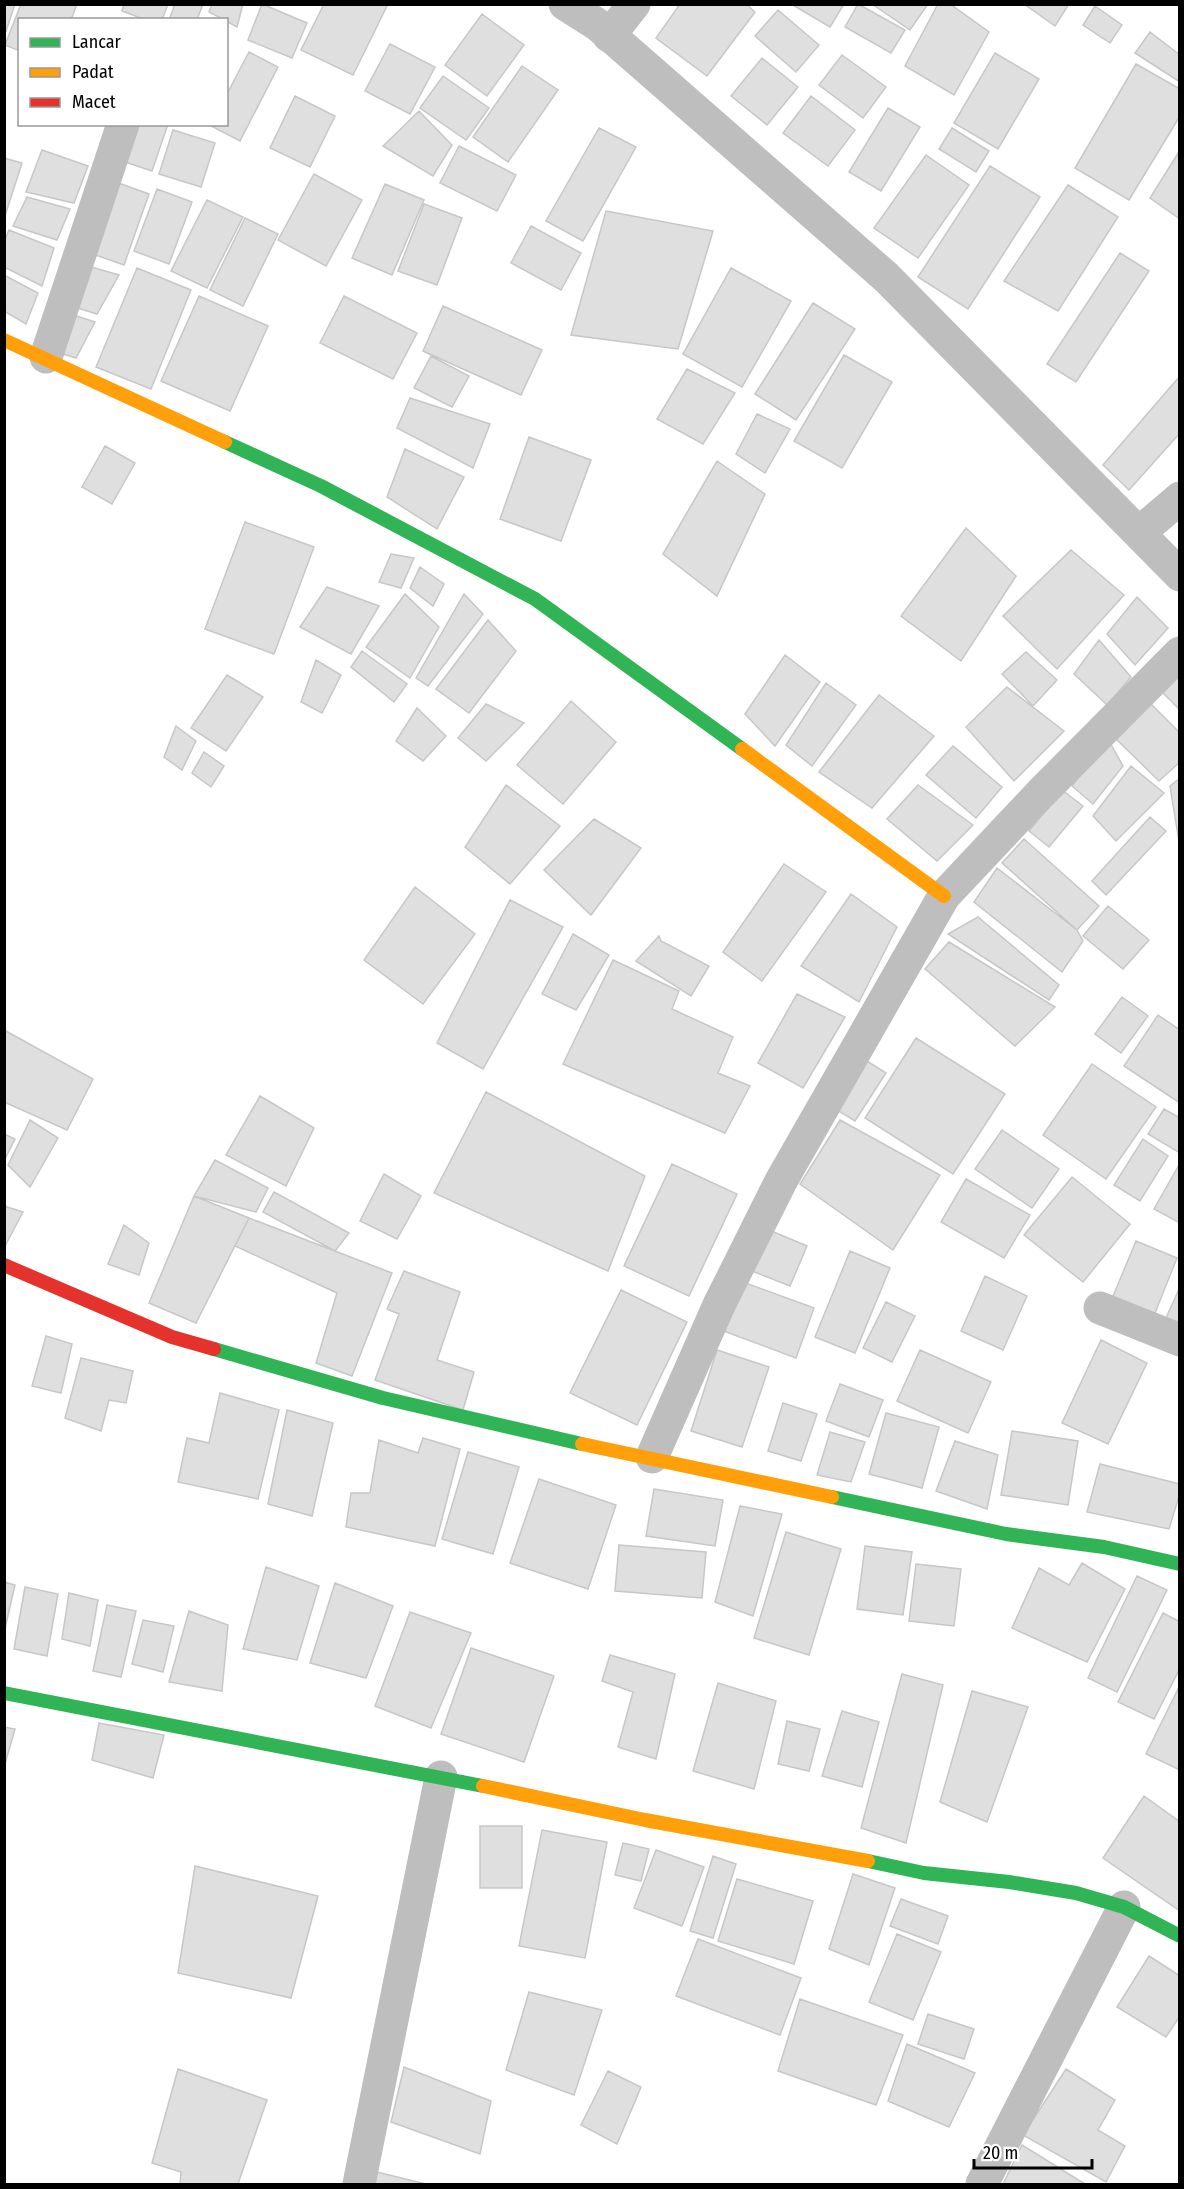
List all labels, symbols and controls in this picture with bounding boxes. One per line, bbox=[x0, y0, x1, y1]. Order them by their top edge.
legend bbox=[18, 18, 228, 126]
text: Lancar bbox=[72, 31, 121, 53]
text: Padat bbox=[72, 61, 114, 83]
text: Macet bbox=[72, 91, 116, 113]
scale bar bbox=[974, 2132, 1092, 2170]
text: 20 m bbox=[983, 2142, 1018, 2164]

